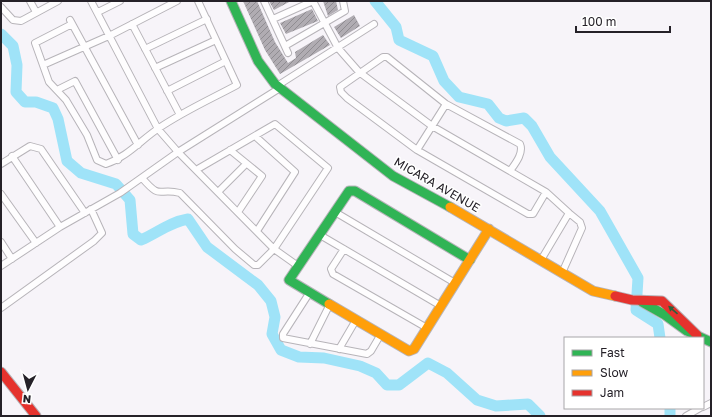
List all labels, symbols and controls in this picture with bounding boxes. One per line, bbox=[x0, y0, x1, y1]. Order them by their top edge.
scale bar bbox=[576, 8, 670, 34]
text: 100 m bbox=[582, 14, 616, 29]
street label: MICARA AVENUE bbox=[392, 154, 483, 215]
one-way arrow bbox=[668, 306, 678, 315]
legend bbox=[564, 337, 704, 409]
text: Fast bbox=[600, 345, 625, 360]
text: Slow bbox=[600, 365, 628, 380]
north arrow bbox=[8, 369, 48, 409]
text: Jam bbox=[600, 385, 624, 400]
text: N bbox=[22, 393, 32, 406]

